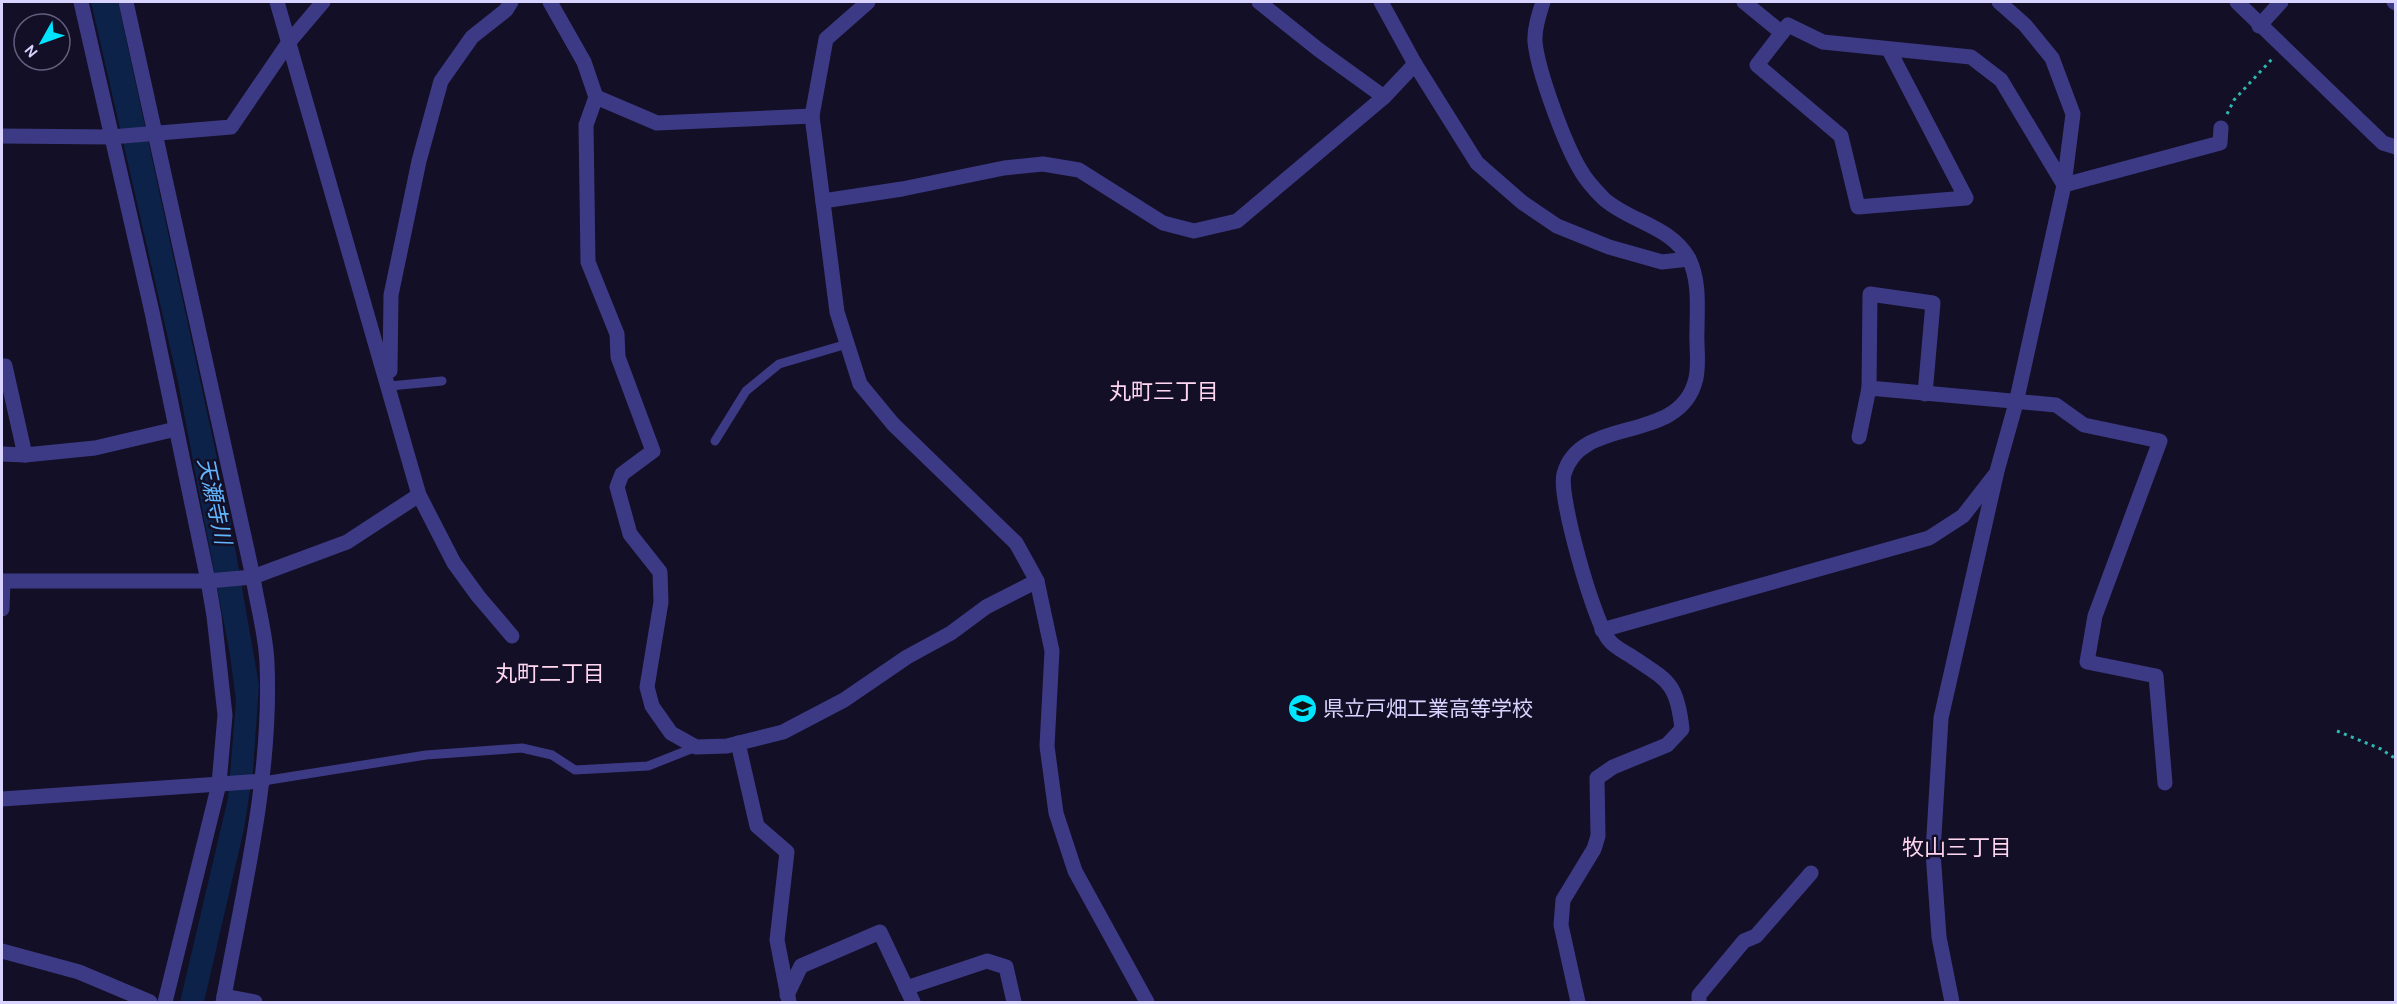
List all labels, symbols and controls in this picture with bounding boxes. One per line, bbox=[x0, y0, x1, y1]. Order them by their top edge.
north arrow bbox=[12, 12, 72, 72]
text: N bbox=[20, 41, 42, 62]
district label: 丸町三丁目 bbox=[1109, 379, 1219, 405]
water label: 天瀬寺川 bbox=[192, 455, 236, 549]
district label: 丸町二丁目 bbox=[495, 661, 605, 687]
school or university icon: 県立戸畑工業高等学校 bbox=[1286, 693, 1318, 725]
place label: 県立戸畑工業高等学校 bbox=[1323, 697, 1533, 721]
district label: 牧山三丁目 bbox=[1902, 835, 2012, 861]

